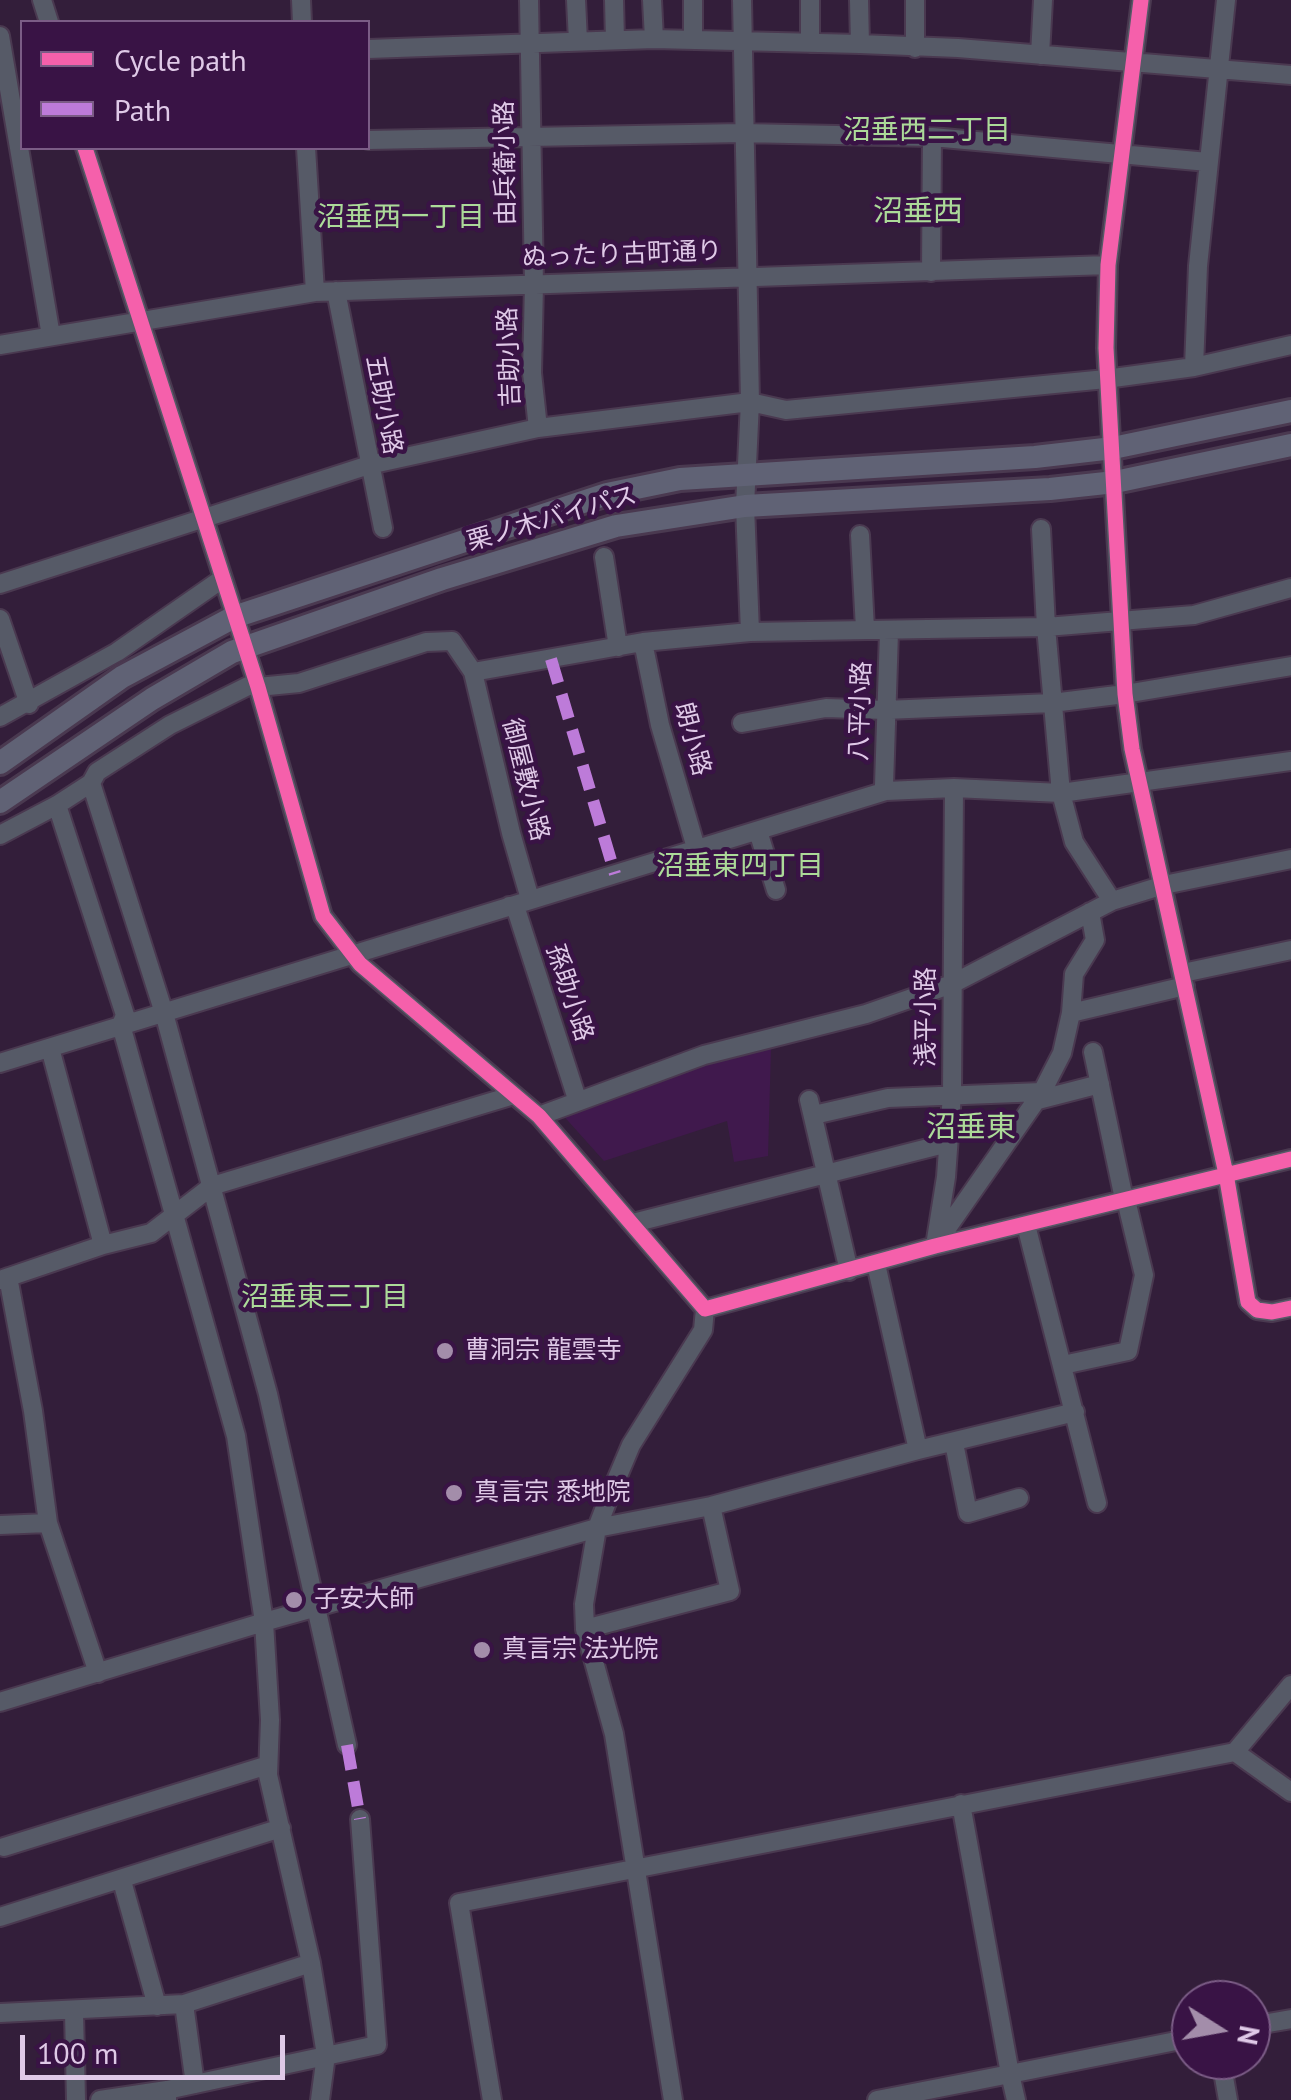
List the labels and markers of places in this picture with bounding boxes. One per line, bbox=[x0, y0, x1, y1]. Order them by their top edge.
place label: 曹洞宗 龍雲寺 bbox=[465, 1336, 622, 1366]
marker: 曹洞宗 龍雲寺 bbox=[434, 1340, 456, 1362]
place label: 真言宗 悉地院 bbox=[474, 1478, 631, 1508]
marker: 真言宗 悉地院 bbox=[443, 1482, 465, 1504]
place label: 子安大師 bbox=[314, 1585, 414, 1615]
marker: 子安大師 bbox=[283, 1589, 305, 1611]
place label: 真言宗 法光院 bbox=[502, 1635, 659, 1665]
marker: 真言宗 法光院 bbox=[471, 1639, 493, 1661]

